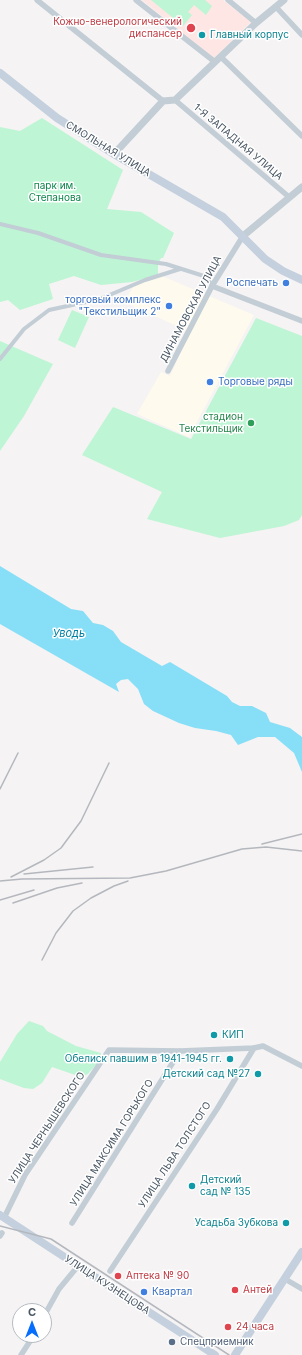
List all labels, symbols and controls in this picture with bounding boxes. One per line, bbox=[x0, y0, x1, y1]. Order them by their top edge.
place label: Кожно-венерологический диспансер bbox=[53, 16, 182, 40]
marker: Кожно-венерологический диспансер bbox=[185, 22, 197, 34]
place label: Главный корпус bbox=[210, 29, 289, 41]
marker: Главный корпус bbox=[197, 30, 207, 40]
street label: 1-Я ЗАПАДНАЯ УЛИЦА bbox=[191, 101, 285, 183]
street label: СМОЛЬНАЯ УЛИЦА bbox=[63, 119, 153, 179]
park label: парк им. Степанова bbox=[29, 180, 81, 204]
street label: ДИНАМОВСКАЯ УЛИЦА bbox=[158, 254, 224, 364]
place label: Роспечать bbox=[226, 277, 278, 289]
marker: Роспечать bbox=[281, 278, 291, 288]
place label: торговый комплекс "Текстильщик 2" bbox=[65, 294, 161, 318]
marker: торговый комплекс "Текстильщик 2" bbox=[164, 301, 174, 311]
place label: Торговые ряды bbox=[218, 376, 293, 388]
marker: Торговые ряды bbox=[205, 377, 215, 387]
place label: стадион Текстильщик bbox=[179, 411, 243, 434]
marker: стадион Текстильщик bbox=[246, 418, 256, 428]
water label: Уводь bbox=[53, 627, 85, 641]
place label: КИП bbox=[222, 1029, 244, 1041]
marker: КИП bbox=[209, 1030, 219, 1040]
place label: Обелиск павшим в 1941-1945 гг. bbox=[65, 1053, 222, 1065]
marker: Обелиск павшим в 1941-1945 гг. bbox=[225, 1054, 235, 1064]
place label: Детский сад №27 bbox=[163, 1068, 250, 1080]
marker: Детский сад №27 bbox=[253, 1069, 263, 1079]
street label: УЛИЦА ЧЕРНЫШЕВСКОГО bbox=[6, 1070, 88, 1186]
street label: УЛИЦА МАКСИМА ГОРЬКОГО bbox=[68, 1077, 156, 1209]
street label: УЛИЦА ЛЬВА ТОЛСТОГО bbox=[136, 1100, 214, 1210]
place label: Детский сад № 135 bbox=[200, 1174, 251, 1198]
marker: Детский сад № 135 bbox=[187, 1181, 197, 1191]
place label: Усадьба Зубкова bbox=[195, 1217, 278, 1229]
marker: Усадьба Зубкова bbox=[281, 1218, 291, 1228]
street label: УЛИЦА КУЗНЕЦОВА bbox=[62, 1253, 152, 1317]
place label: Аптека № 90 bbox=[126, 1270, 189, 1282]
marker: Аптека № 90 bbox=[113, 1271, 123, 1281]
place label: Антей bbox=[243, 1284, 272, 1296]
marker: Антей bbox=[230, 1285, 240, 1295]
place label: Квартал bbox=[152, 1286, 192, 1298]
marker: Квартал bbox=[139, 1287, 149, 1297]
north arrow bbox=[12, 1303, 52, 1343]
text: С bbox=[28, 1305, 36, 1319]
place label: 24 часа bbox=[236, 1321, 274, 1333]
marker: 24 часа bbox=[223, 1322, 233, 1332]
place label: Спецприемник bbox=[180, 1336, 254, 1348]
marker: Спецприемник bbox=[167, 1337, 177, 1347]

